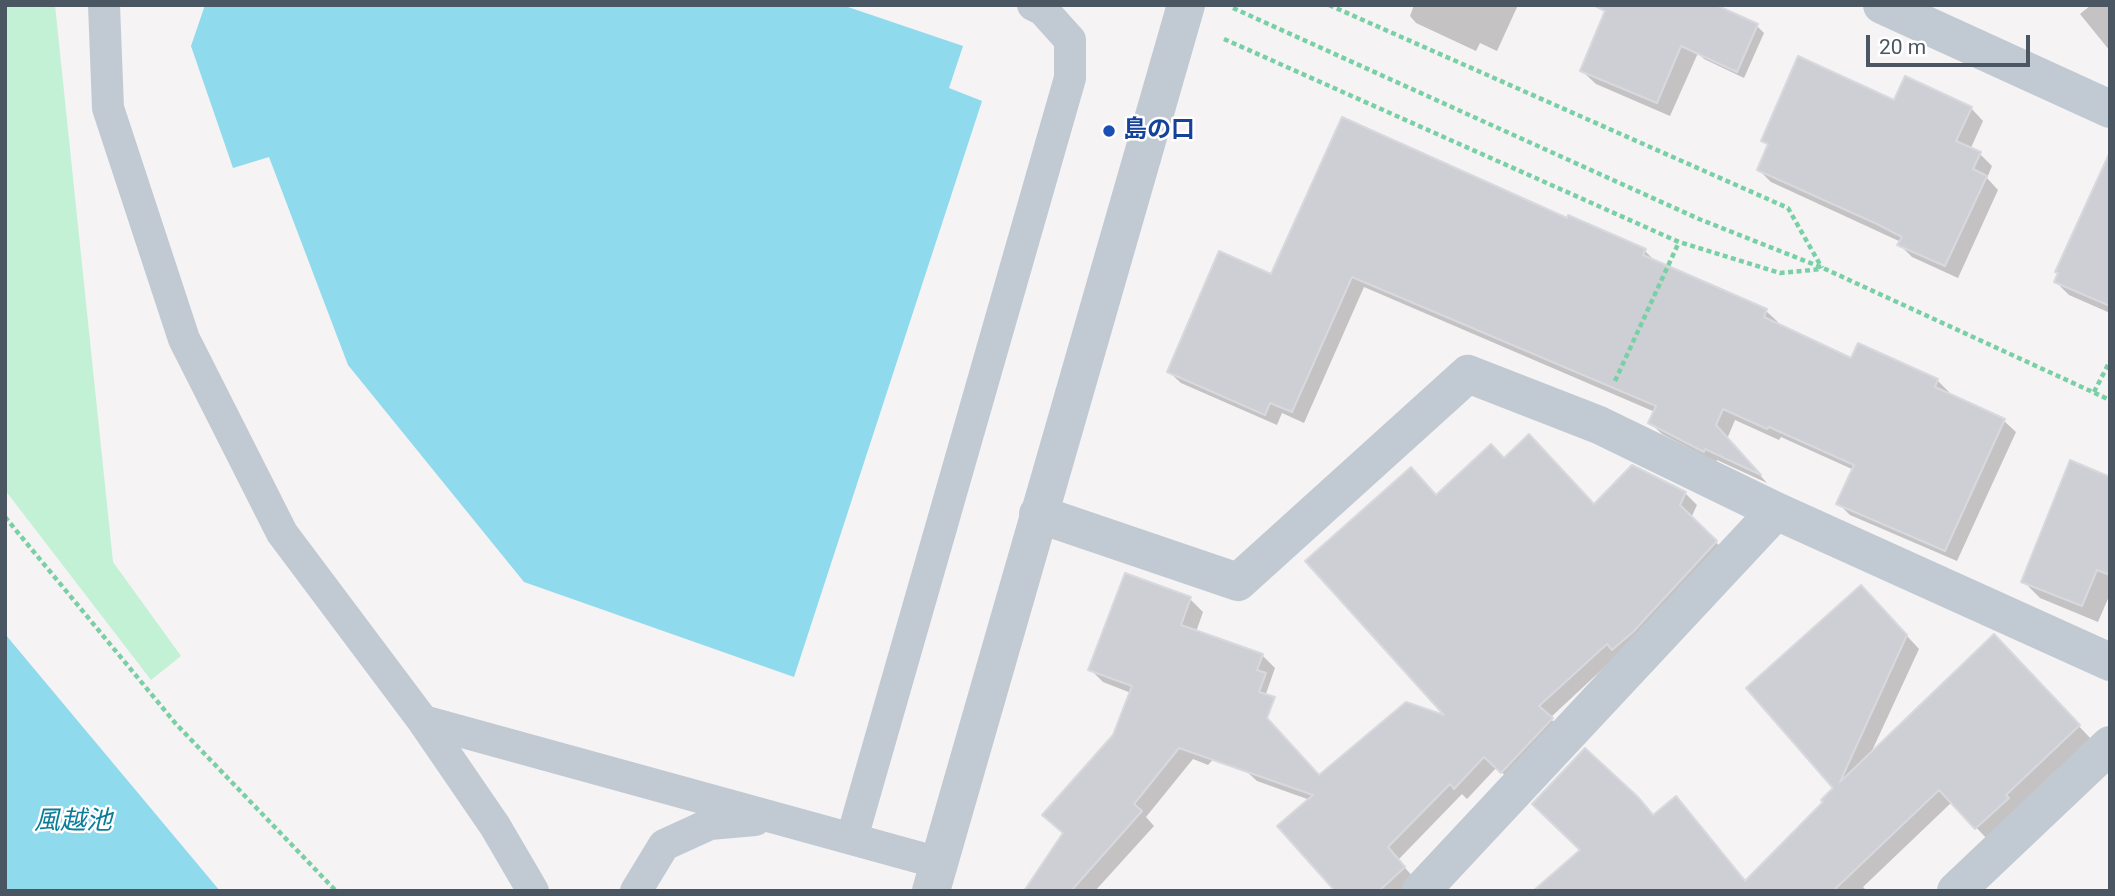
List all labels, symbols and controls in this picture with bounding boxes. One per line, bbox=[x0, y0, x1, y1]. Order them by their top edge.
scale bar bbox=[1870, 21, 2035, 65]
text: 20 m bbox=[1879, 35, 1926, 59]
place label: 島の口 bbox=[1123, 117, 1195, 145]
marker: 島の口 bbox=[1101, 123, 1117, 139]
water label: 風越池 bbox=[34, 806, 112, 838]

